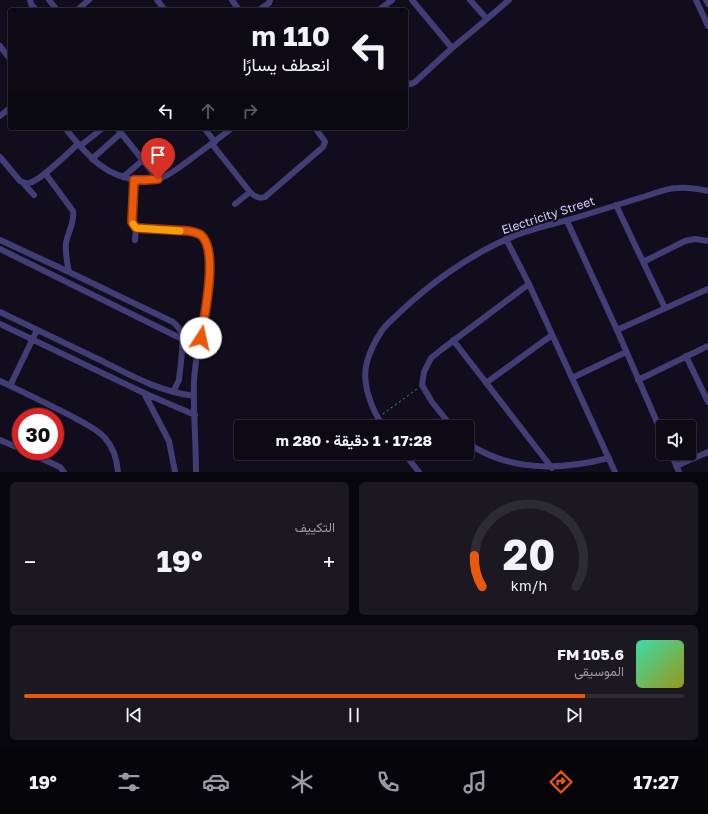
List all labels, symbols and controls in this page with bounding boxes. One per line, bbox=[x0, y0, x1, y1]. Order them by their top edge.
text: 110 m bbox=[251, 19, 330, 52]
icon: left bbox=[344, 24, 396, 76]
text: انعطف يسارًا bbox=[242, 53, 330, 75]
icon: left bbox=[155, 100, 177, 122]
icon: ahead bbox=[197, 100, 219, 122]
icon: right bbox=[239, 100, 261, 122]
pin bbox=[141, 138, 175, 179]
icon: arrive bbox=[147, 144, 169, 166]
street label: Electricity Street bbox=[499, 193, 597, 237]
position arrow bbox=[180, 317, 222, 359]
speed limit sign: 30 bbox=[12, 408, 64, 460]
map controls bbox=[656, 420, 696, 460]
button: sound bbox=[656, 420, 696, 460]
text: 17:28 · 1 دقيقة · 280 m bbox=[276, 431, 432, 449]
text: التكييف bbox=[295, 519, 335, 535]
text: 20 bbox=[502, 528, 555, 578]
text: 19° bbox=[156, 543, 203, 579]
text: − bbox=[24, 548, 36, 575]
text: + bbox=[323, 548, 335, 575]
text: km/h bbox=[510, 576, 547, 593]
text: 105.6 FM bbox=[557, 645, 624, 663]
text: الموسيقى bbox=[574, 663, 624, 679]
icon: previous bbox=[123, 704, 145, 726]
icon: pause bbox=[343, 704, 365, 726]
icon: next bbox=[563, 704, 585, 726]
icon: filters bbox=[115, 768, 143, 796]
icon: car bbox=[202, 768, 230, 796]
icon: climate bbox=[288, 768, 316, 796]
icon: phone bbox=[374, 768, 402, 796]
icon: music bbox=[461, 768, 489, 796]
icon: directions bbox=[547, 768, 575, 796]
text: 19° bbox=[29, 771, 57, 793]
text: 17:27 bbox=[633, 771, 679, 793]

